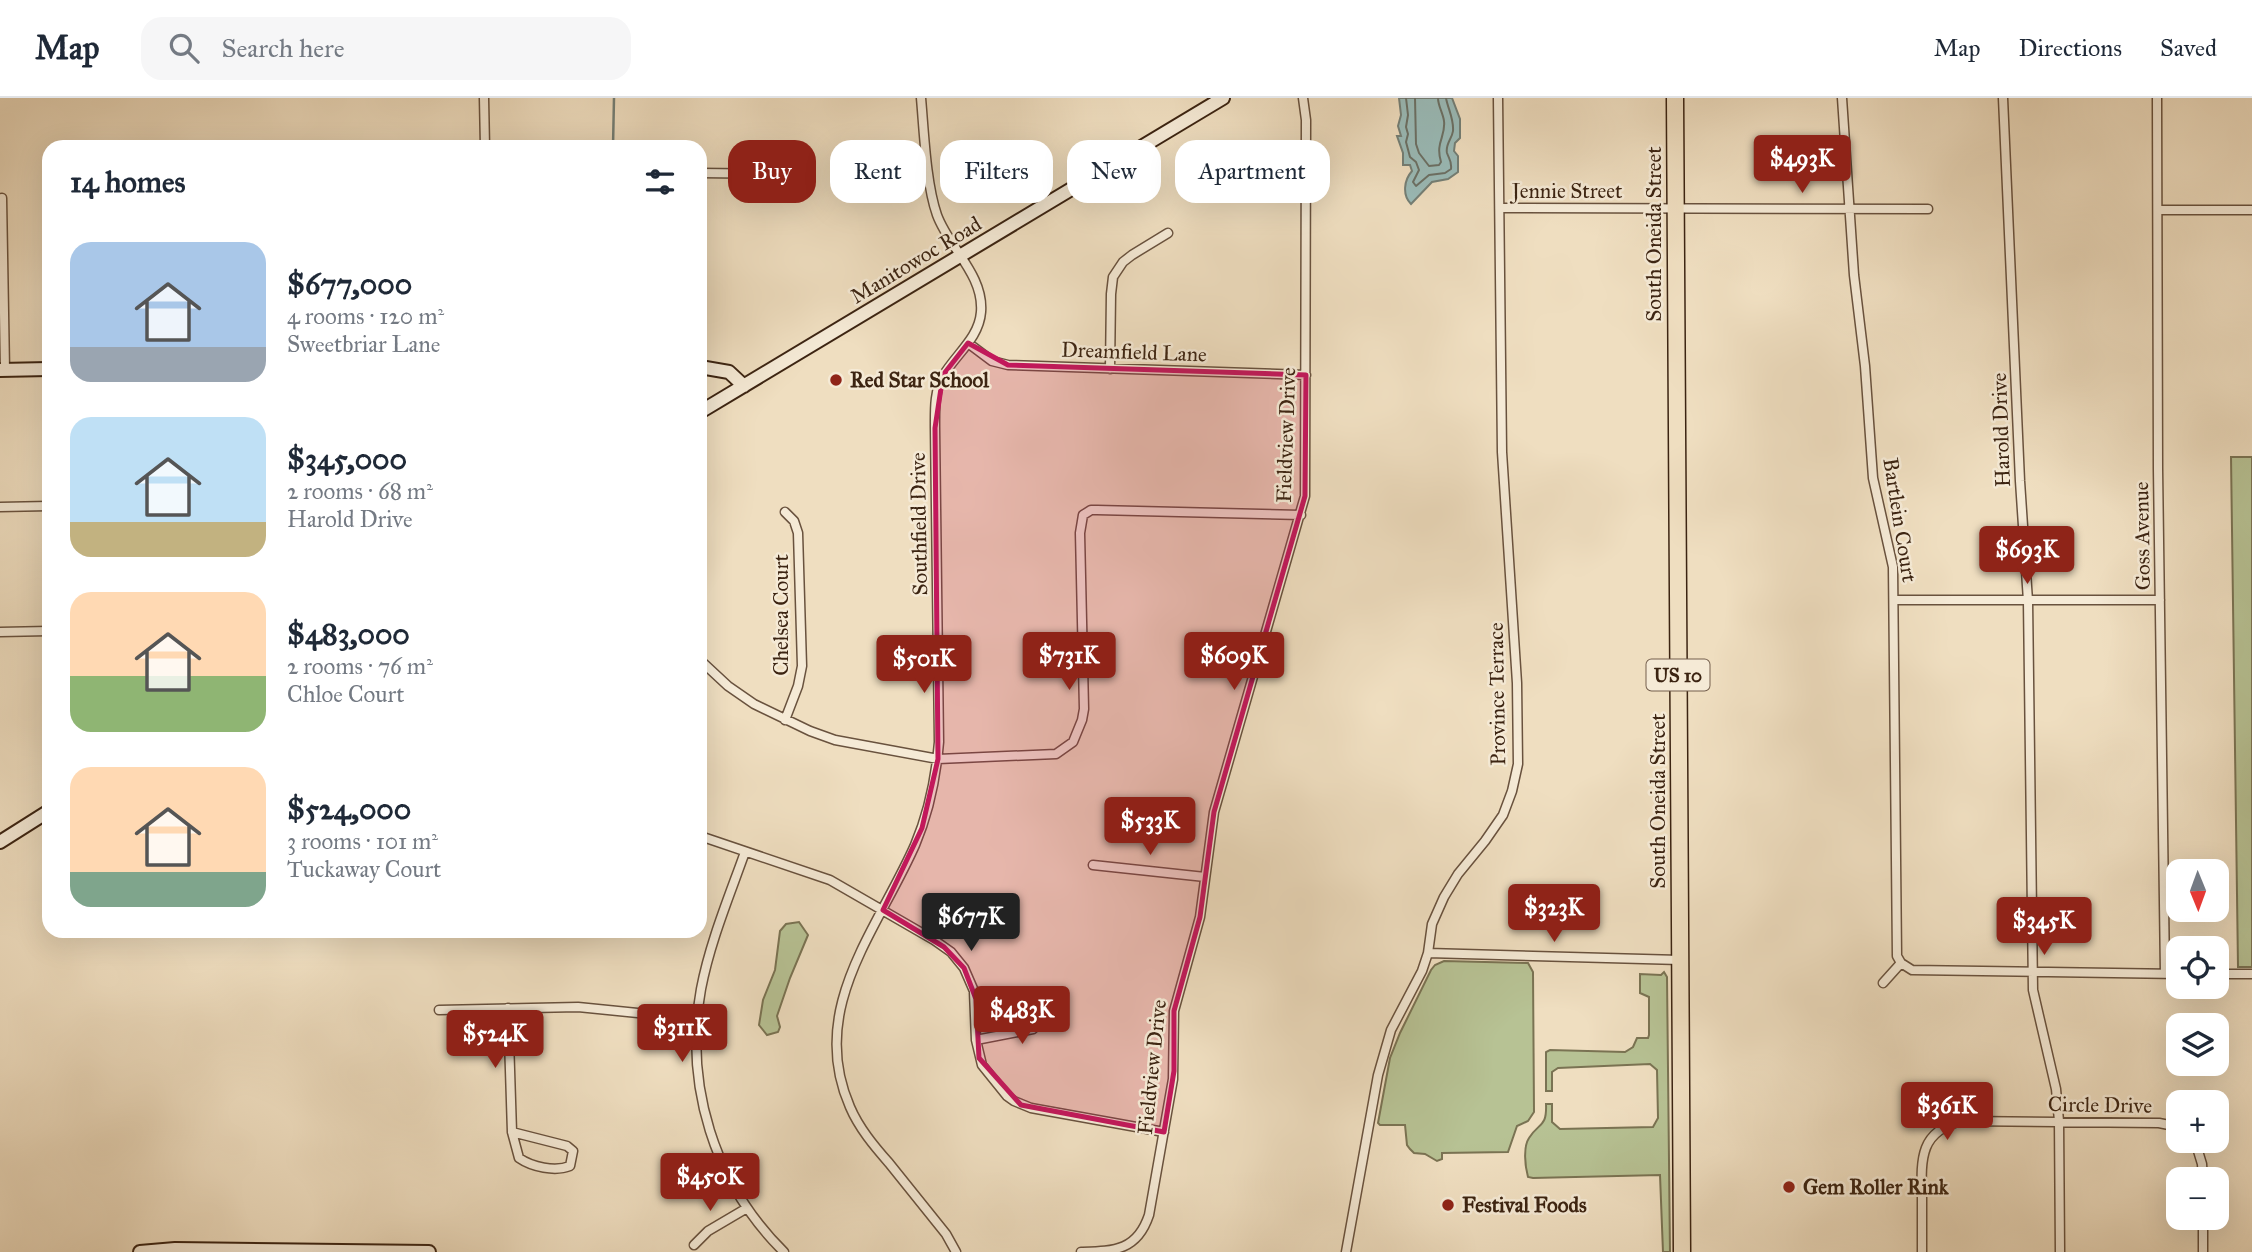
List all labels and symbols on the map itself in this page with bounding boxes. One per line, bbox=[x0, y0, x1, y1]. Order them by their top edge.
pin: $493K bbox=[1753, 136, 1851, 195]
street label: South Oneida Street bbox=[1641, 146, 1667, 322]
street label: Jennie Street bbox=[1510, 178, 1623, 204]
street label: Manitowoc Road bbox=[846, 210, 987, 309]
street label: Dreamfield Lane bbox=[1061, 336, 1207, 368]
place label: Red Star School bbox=[850, 367, 990, 393]
street label: Fieldview Drive bbox=[1271, 367, 1301, 503]
marker: Red Star School bbox=[828, 372, 844, 388]
street label: Harold Drive bbox=[1986, 372, 2016, 488]
street label: Southfield Drive bbox=[905, 452, 933, 596]
street label: Bartlein Court bbox=[1877, 456, 1923, 585]
street label: Goss Avenue bbox=[2128, 481, 2156, 591]
pin: $693K bbox=[1978, 526, 2076, 586]
street label: Chelsea Court bbox=[768, 554, 794, 676]
street label: Province Terrace bbox=[1483, 622, 1511, 766]
pin: $731K bbox=[1020, 632, 1118, 692]
pin: $609K bbox=[1185, 632, 1283, 692]
pin: $501K bbox=[875, 636, 973, 695]
road number: US 10 bbox=[1646, 660, 1710, 690]
street label: South Oneida Street bbox=[1645, 713, 1671, 889]
pin: $533K bbox=[1101, 798, 1199, 857]
north arrow bbox=[2166, 859, 2230, 922]
pin: $323K bbox=[1505, 884, 1603, 944]
pin: $677K bbox=[922, 894, 1020, 953]
pin: $345K bbox=[1995, 898, 2093, 957]
pin: $483K bbox=[973, 986, 1071, 1046]
street label: Fieldview Drive bbox=[1132, 998, 1172, 1136]
pin: $311K bbox=[633, 1004, 731, 1064]
pin: $524K bbox=[446, 1010, 544, 1070]
pin: $361K bbox=[1898, 1082, 1996, 1142]
street label: Circle Drive bbox=[2048, 1091, 2153, 1119]
pin: $450K bbox=[661, 1154, 759, 1213]
place label: Gem Roller Rink bbox=[1803, 1174, 1950, 1200]
marker: Gem Roller Rink bbox=[1781, 1179, 1797, 1195]
place label: Festival Foods bbox=[1462, 1192, 1587, 1218]
marker: Festival Foods bbox=[1440, 1197, 1456, 1213]

